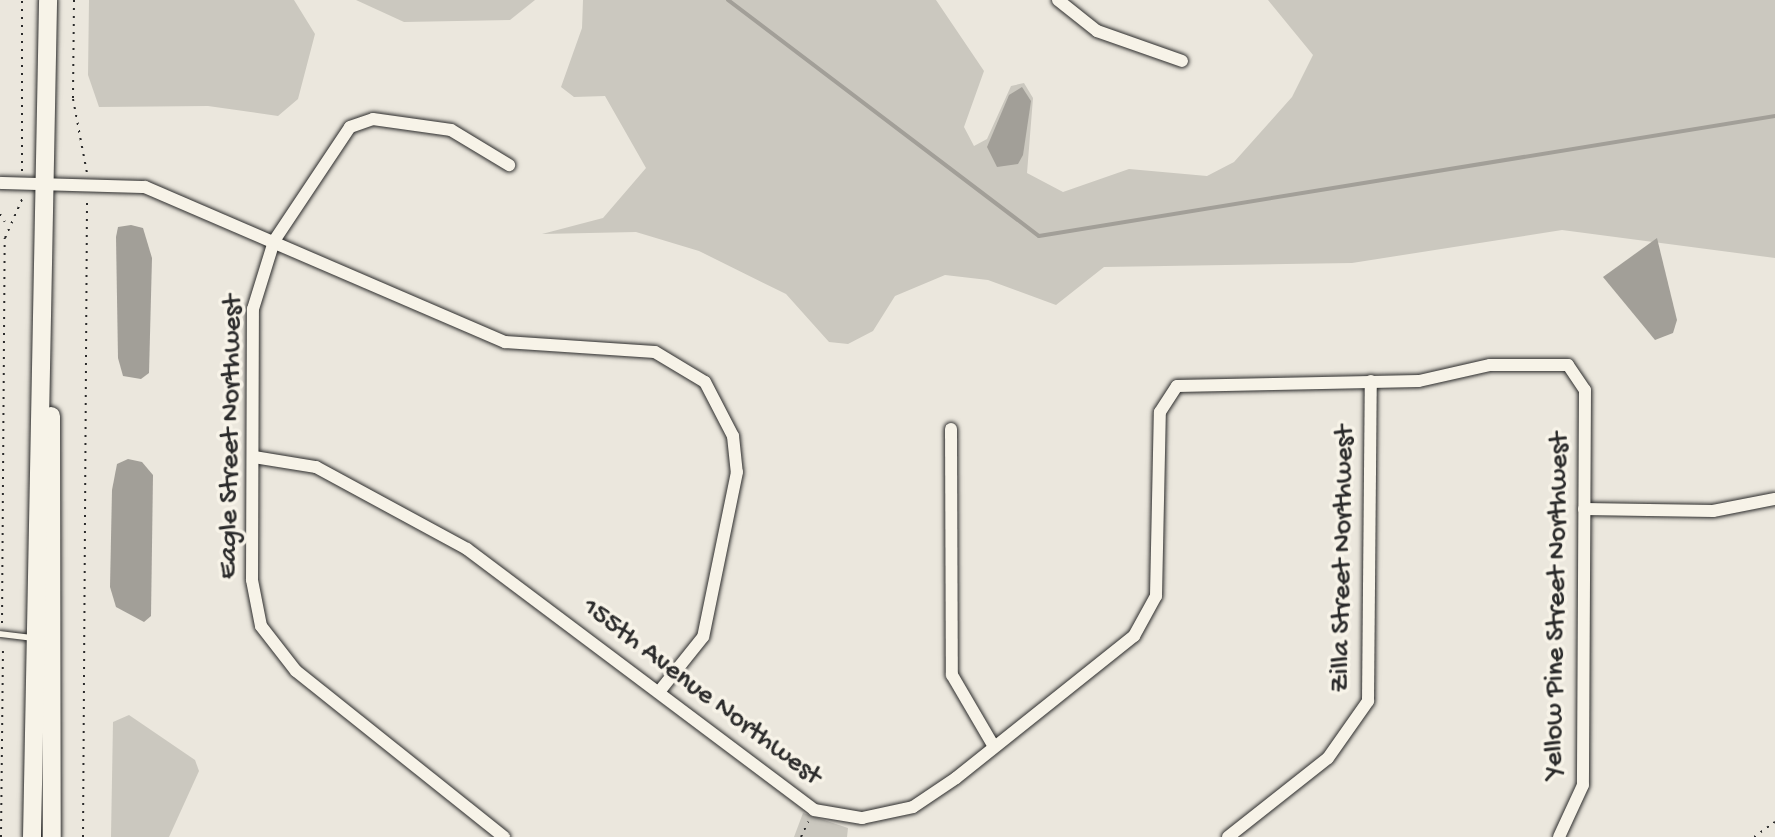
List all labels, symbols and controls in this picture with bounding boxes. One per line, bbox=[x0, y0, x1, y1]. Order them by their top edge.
street label: Eagle Street Northwest bbox=[213, 294, 251, 580]
street label: Zilla Street Northwest bbox=[1325, 425, 1363, 693]
street label: Yellow Pine Street Northwest bbox=[1538, 432, 1578, 780]
street label: 155th Avenue Northwest bbox=[574, 592, 828, 794]

